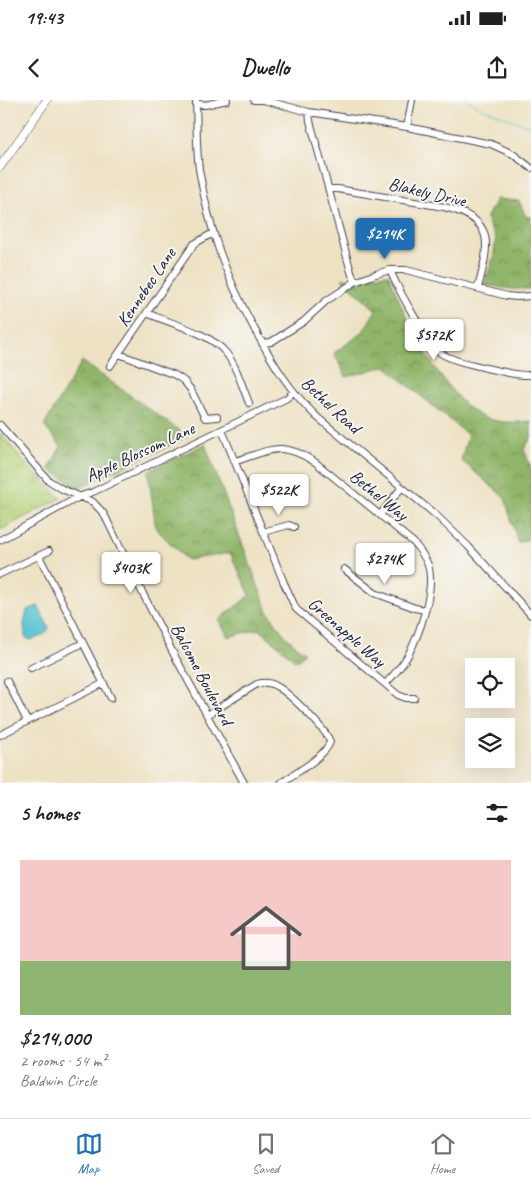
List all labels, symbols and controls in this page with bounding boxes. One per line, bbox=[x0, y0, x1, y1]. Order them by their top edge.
text: 19:43 bbox=[25, 6, 63, 30]
icon: back bbox=[20, 54, 48, 82]
text: Dwello bbox=[242, 54, 289, 82]
icon: share bbox=[483, 54, 511, 82]
street label: Blakely Drive bbox=[386, 172, 469, 212]
pin: $214K bbox=[350, 218, 420, 260]
text: $214K bbox=[367, 224, 403, 244]
street label: Kennebec Lane bbox=[112, 243, 181, 330]
pin: $572K bbox=[399, 318, 469, 361]
text: $572K bbox=[416, 325, 452, 345]
street label: Bethel Road bbox=[297, 372, 367, 440]
street label: Apple Blossom Lane bbox=[82, 417, 199, 487]
street label: Bethel Way bbox=[345, 465, 414, 526]
pin: $522K bbox=[244, 474, 314, 516]
text: $522K bbox=[261, 480, 297, 500]
pin: $274K bbox=[350, 542, 420, 585]
text: $274K bbox=[367, 549, 403, 569]
pin: $403K bbox=[96, 552, 166, 594]
text: $403K bbox=[113, 558, 149, 578]
street label: Greenapple Way bbox=[304, 592, 392, 673]
street label: Balcome Boulevard bbox=[166, 619, 239, 731]
map controls bbox=[465, 658, 515, 768]
button: locate bbox=[465, 658, 515, 708]
button: layers bbox=[465, 718, 515, 768]
icon: filters bbox=[483, 799, 511, 827]
text: 5 homes bbox=[20, 800, 79, 826]
icon: home bbox=[221, 893, 311, 983]
text: $214,000 bbox=[20, 1025, 90, 1051]
text: 2 rooms · 54 m² bbox=[20, 1051, 106, 1071]
text: Baldwin Circle bbox=[20, 1071, 97, 1091]
tab: Map bbox=[75, 1130, 103, 1177]
tab: Saved bbox=[252, 1130, 280, 1177]
tab: Home bbox=[429, 1130, 457, 1177]

